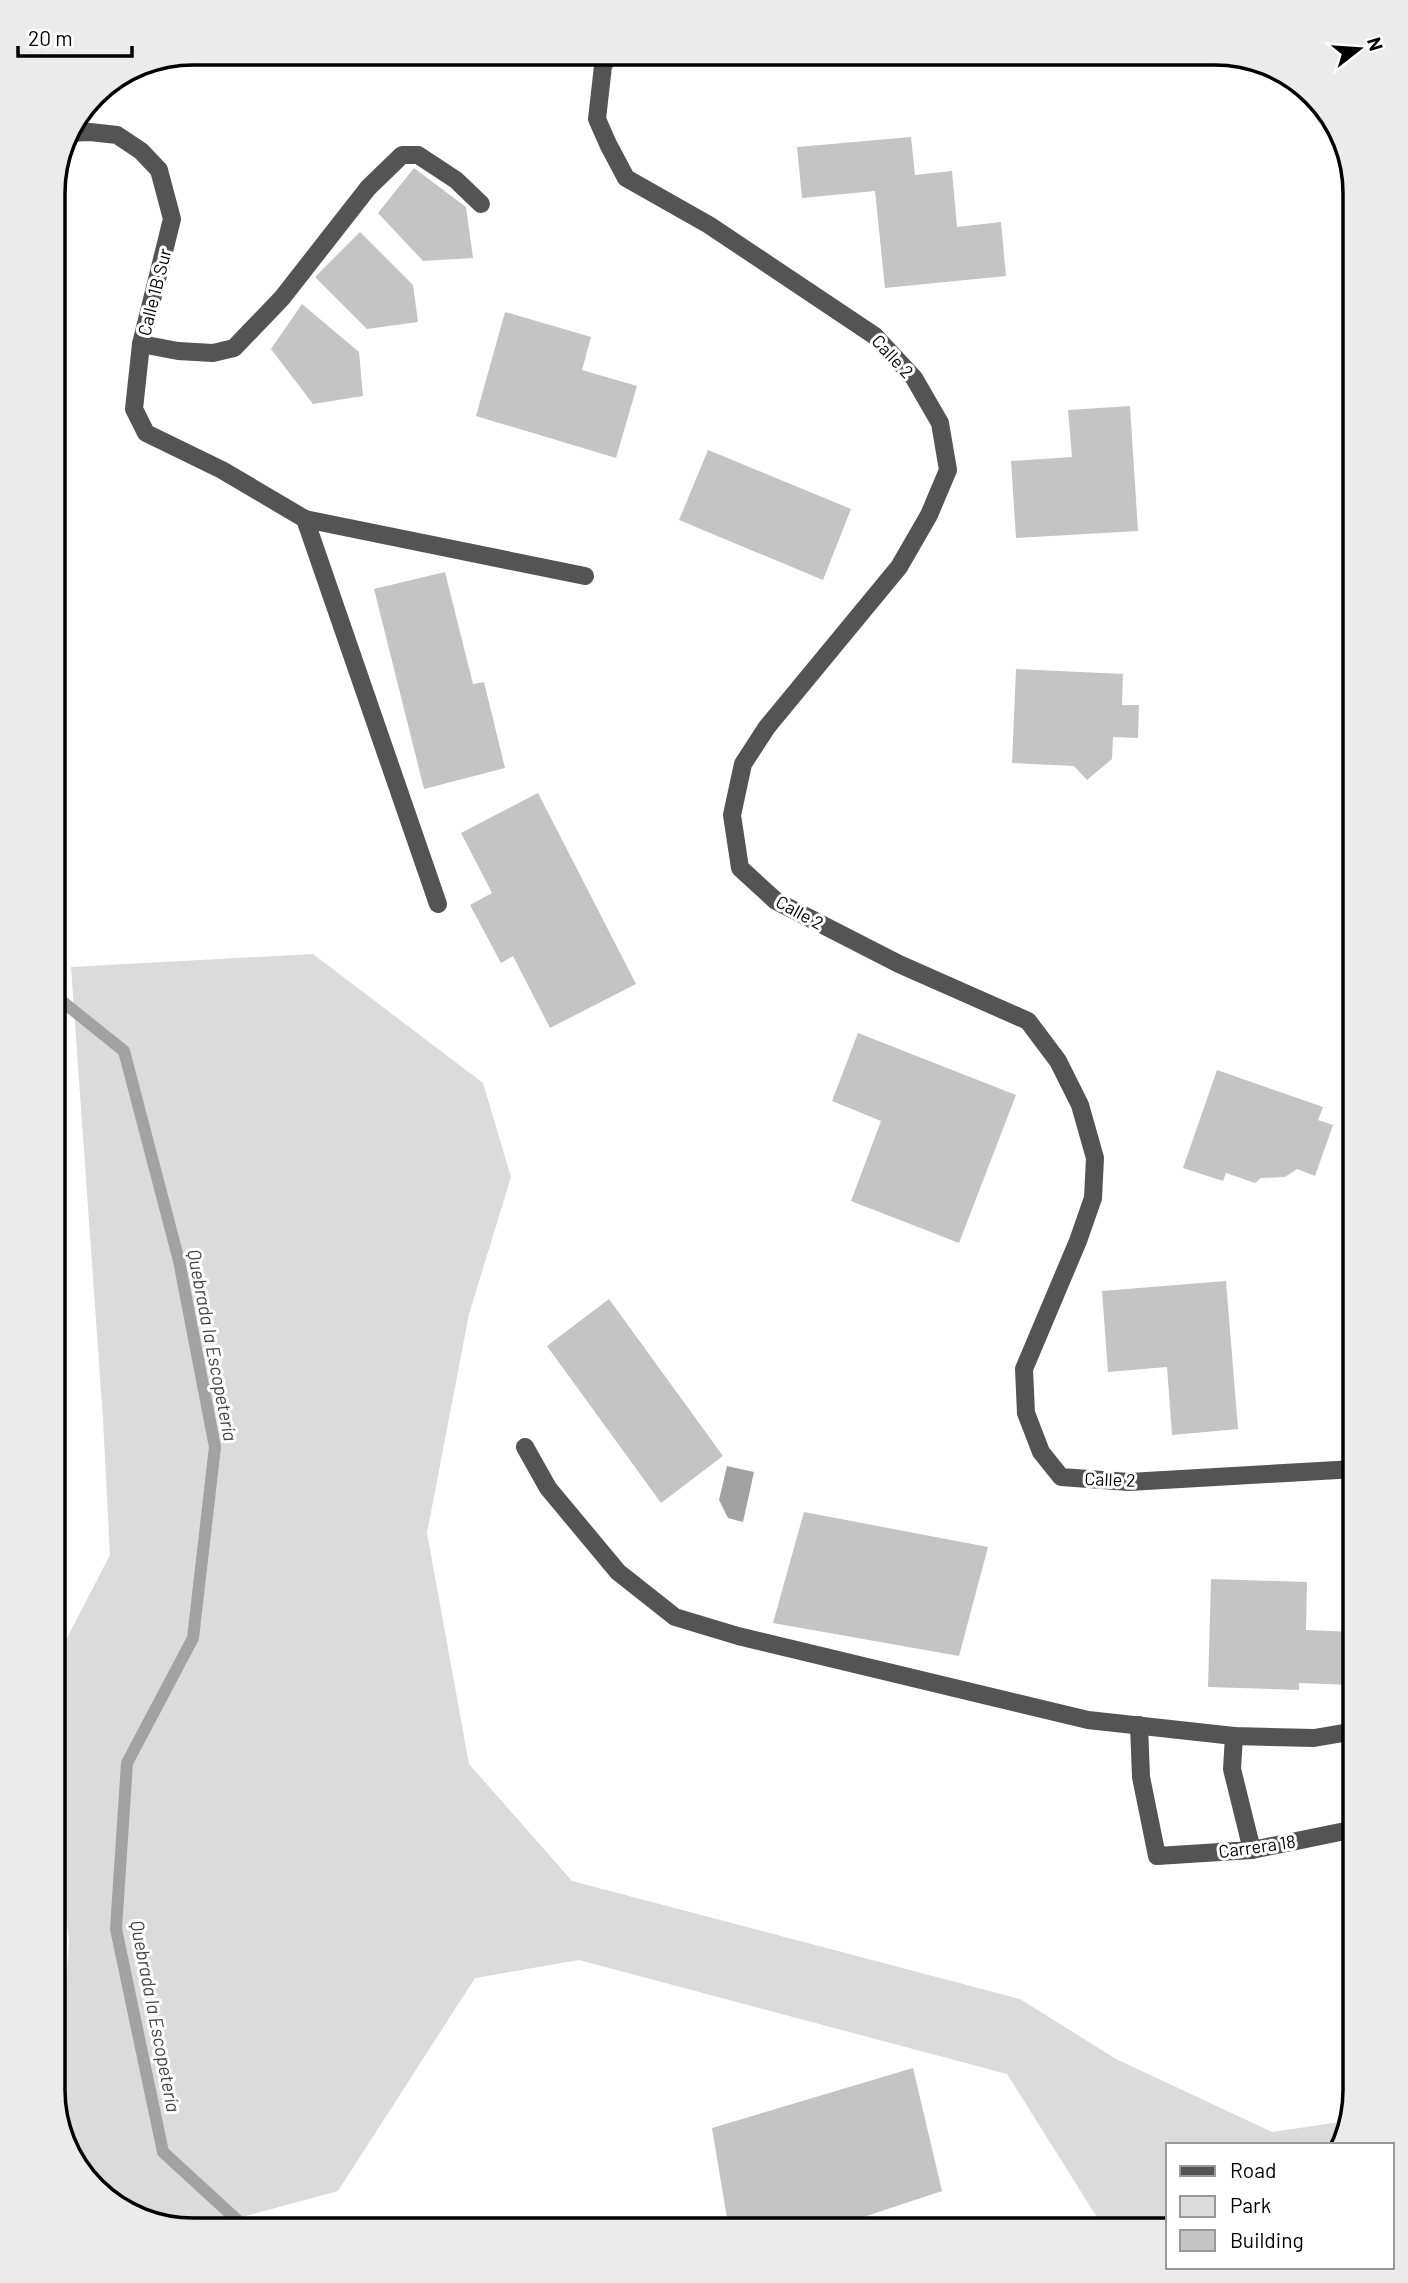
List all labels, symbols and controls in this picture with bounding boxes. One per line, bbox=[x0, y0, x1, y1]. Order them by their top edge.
scale bar bbox=[18, 14, 131, 58]
north arrow bbox=[1324, 14, 1394, 84]
text: 20 m bbox=[28, 25, 73, 50]
text: N bbox=[1363, 34, 1389, 53]
street label: Calle 1B Sur bbox=[133, 246, 176, 338]
street label: Calle 2 bbox=[868, 330, 918, 382]
street label: Calle 2 bbox=[772, 890, 828, 934]
water label: Quebrada la Escopetería bbox=[183, 1247, 243, 1443]
street label: Calle 2 bbox=[1084, 1467, 1136, 1491]
street label: Carrera 18 bbox=[1217, 1830, 1297, 1862]
water label: Quebrada la Escopetería bbox=[126, 1918, 186, 2114]
legend bbox=[1166, 2143, 1394, 2269]
text: Road bbox=[1230, 2157, 1276, 2182]
text: Park bbox=[1230, 2192, 1271, 2217]
text: Building bbox=[1230, 2227, 1304, 2252]

